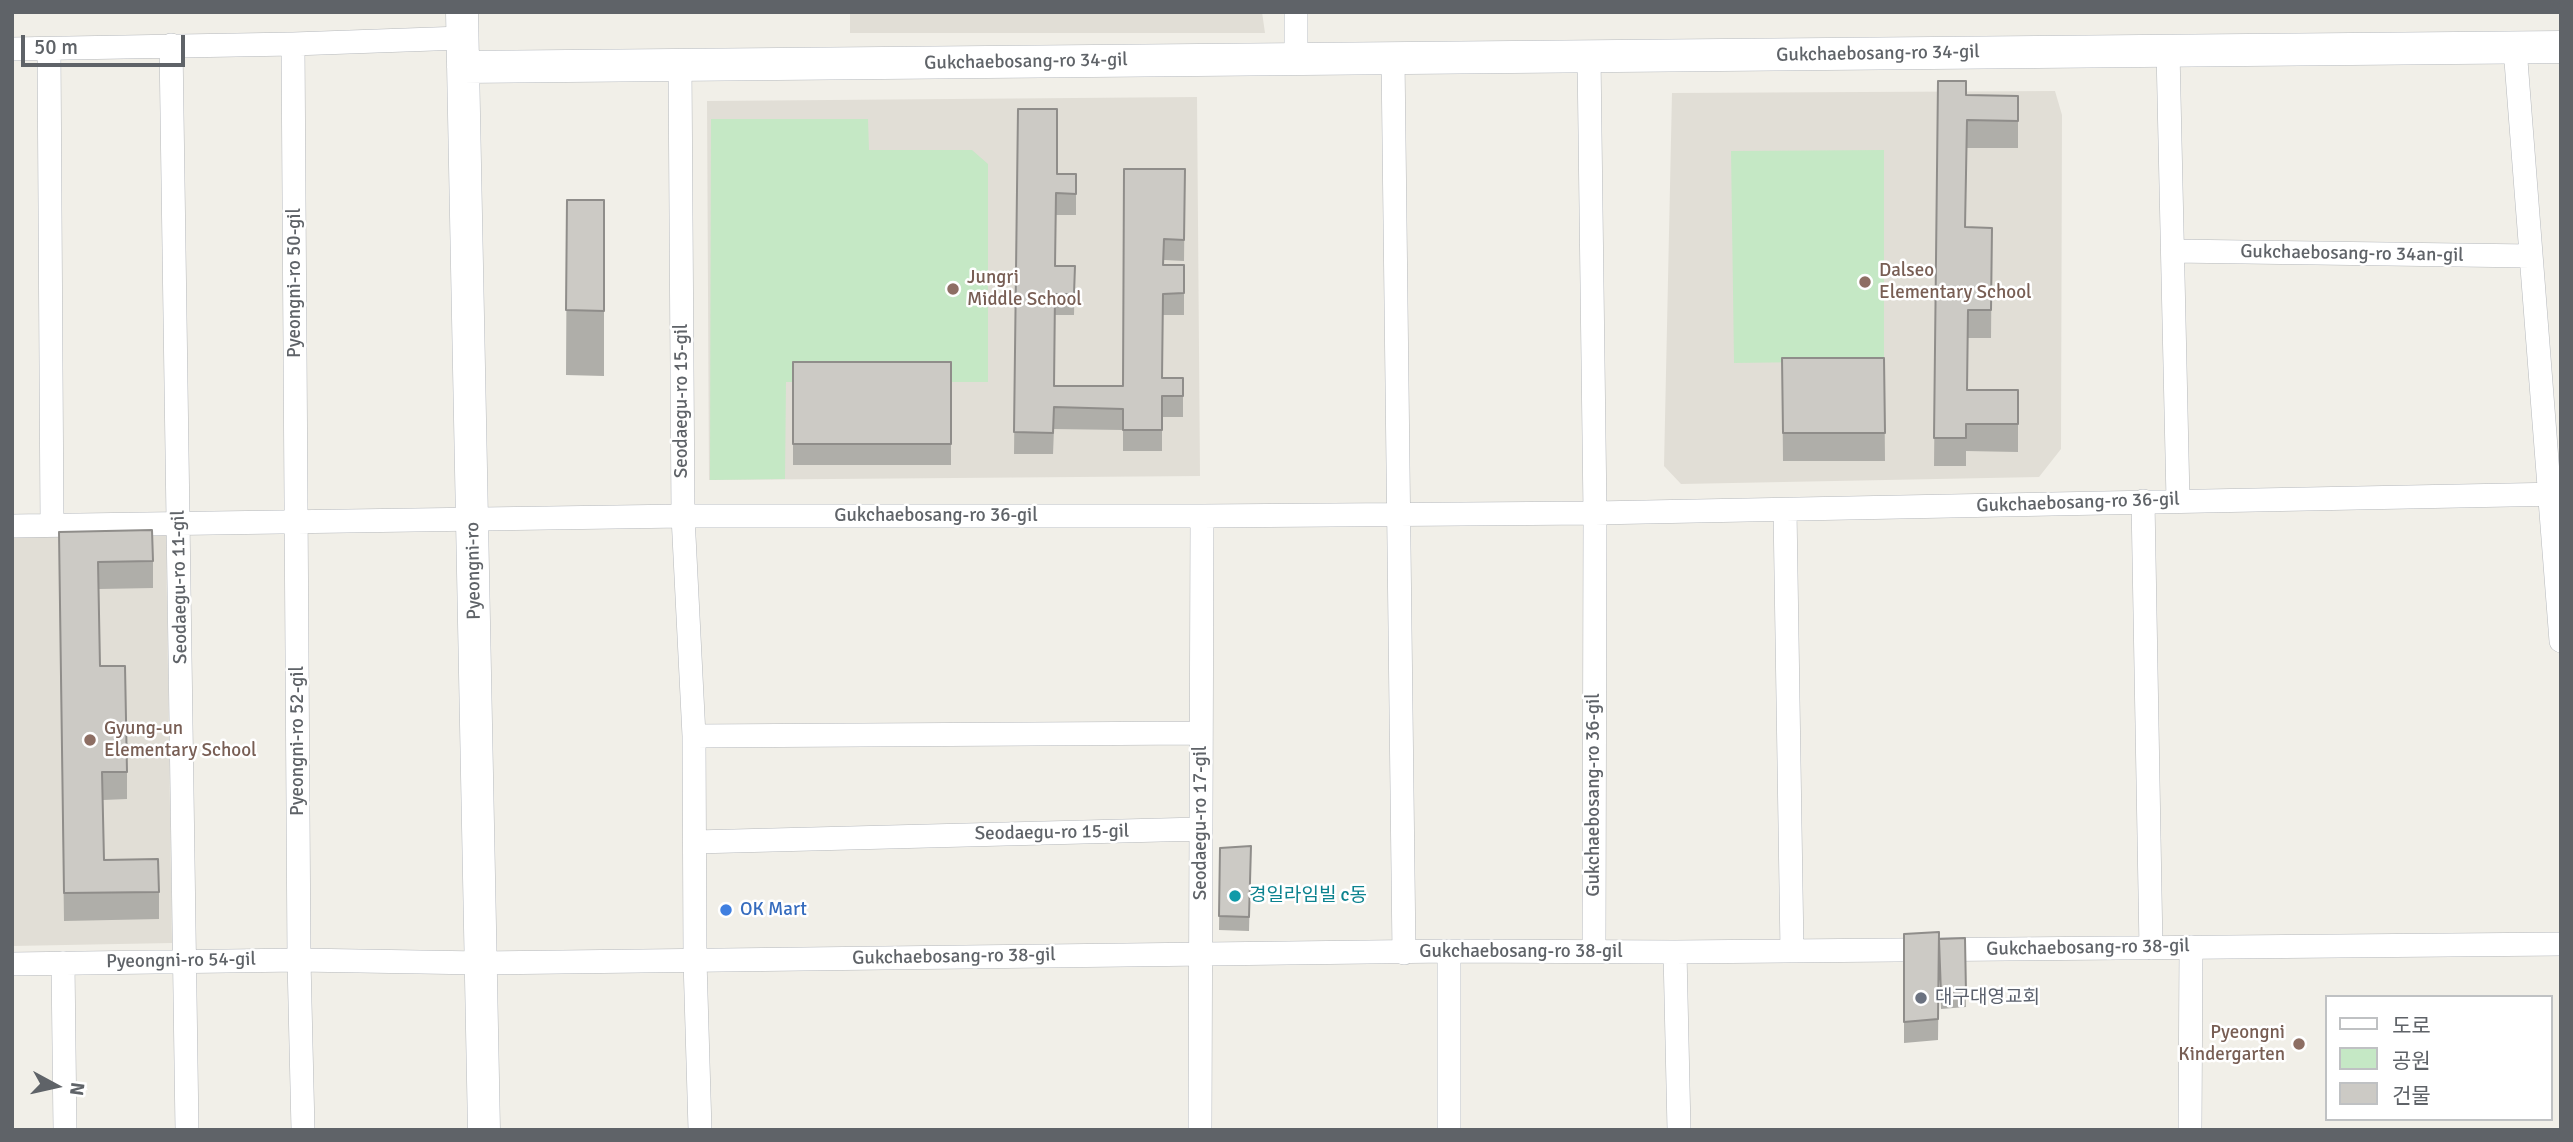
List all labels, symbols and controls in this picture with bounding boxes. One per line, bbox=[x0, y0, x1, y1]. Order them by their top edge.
scale bar bbox=[24, 21, 189, 65]
text: 50 m bbox=[34, 34, 78, 60]
street label: Gukchaebosang-ro 34-gil bbox=[1776, 41, 1980, 67]
street label: Gukchaebosang-ro 34-gil bbox=[924, 49, 1128, 75]
street label: Pyeongni-ro 50-gil bbox=[284, 208, 306, 358]
street label: Gukchaebosang-ro 34an-gil bbox=[2240, 241, 2464, 267]
place label: Dalseo Elementary School bbox=[1879, 260, 2032, 304]
place label: Jungri Middle School bbox=[967, 267, 1082, 311]
marker: Dalseo Elementary School bbox=[1857, 274, 1873, 290]
marker: Jungri Middle School bbox=[945, 281, 961, 297]
street label: Seodaegu-ro 15-gil bbox=[671, 324, 693, 478]
street label: Gukchaebosang-ro 36-gil bbox=[1976, 488, 2180, 518]
street label: Gukchaebosang-ro 36-gil bbox=[834, 505, 1038, 527]
street label: Seodaegu-ro 11-gil bbox=[167, 510, 193, 664]
street label: Pyeongni-ro bbox=[462, 522, 486, 620]
street label: Pyeongni-ro 52-gil bbox=[287, 666, 309, 816]
street label: Gukchaebosang-ro 36-gil bbox=[1583, 693, 1605, 897]
place label: Gyung-un Elementary School bbox=[104, 718, 257, 762]
marker: Gyung-un Elementary School bbox=[82, 732, 98, 748]
street label: Seodaegu-ro 17-gil bbox=[1190, 746, 1212, 900]
street label: Seodaegu-ro 15-gil bbox=[974, 820, 1130, 846]
place label: 경일라임빌 c동 bbox=[1249, 885, 1367, 907]
marker: 경일라임빌 c동 bbox=[1227, 888, 1243, 904]
place label: OK Mart bbox=[740, 899, 807, 921]
marker: OK Mart bbox=[718, 902, 734, 918]
street label: Gukchaebosang-ro 38-gil bbox=[1986, 935, 2190, 961]
street label: Gukchaebosang-ro 38-gil bbox=[1419, 941, 1623, 963]
street label: Gukchaebosang-ro 38-gil bbox=[852, 944, 1056, 970]
street label: Pyeongni-ro 54-gil bbox=[106, 948, 256, 974]
place label: 대구대영교회 bbox=[1935, 987, 2040, 1009]
marker: 대구대영교회 bbox=[1913, 990, 1929, 1006]
legend bbox=[2324, 995, 2552, 1121]
text: 도로 bbox=[2392, 1013, 2431, 1039]
place label: Pyeongni Kindergarten bbox=[2178, 1022, 2285, 1066]
marker: Pyeongni Kindergarten bbox=[2291, 1036, 2307, 1052]
text: 공원 bbox=[2392, 1048, 2431, 1074]
north arrow bbox=[21, 1051, 91, 1121]
text: N bbox=[64, 1081, 90, 1097]
text: 건물 bbox=[2392, 1083, 2431, 1109]

